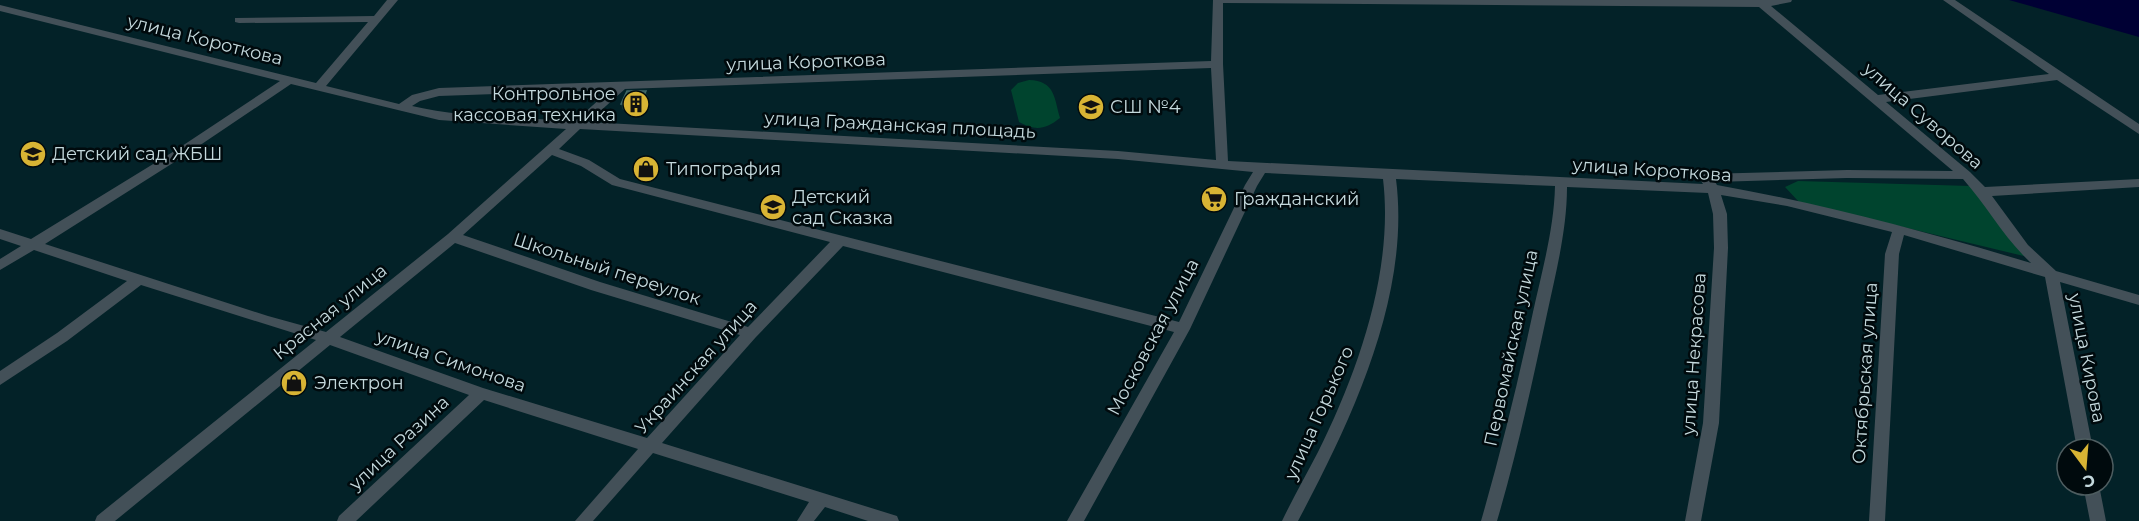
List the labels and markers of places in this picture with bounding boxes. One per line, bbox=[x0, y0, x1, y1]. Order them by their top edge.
place label: Контрольное кассовая техника bbox=[453, 83, 616, 126]
building icon: Контрольное кассовая техника bbox=[621, 89, 651, 119]
school or university icon: СШ №4 bbox=[1076, 92, 1106, 122]
place label: СШ №4 bbox=[1110, 96, 1181, 118]
school or university icon: Детский сад ЖБШ bbox=[18, 139, 48, 169]
place label: Детский сад ЖБШ bbox=[52, 143, 223, 165]
shop icon: Типография bbox=[631, 154, 661, 184]
place label: Типография bbox=[666, 158, 781, 180]
supermarket icon: Гражданский bbox=[1199, 184, 1229, 214]
place label: Детский сад Сказка bbox=[792, 186, 893, 229]
place label: Гражданский bbox=[1234, 188, 1360, 210]
school or university icon: Детский сад Сказка bbox=[758, 192, 788, 222]
shop icon: Электрон bbox=[279, 368, 309, 398]
place label: Электрон bbox=[314, 372, 404, 394]

